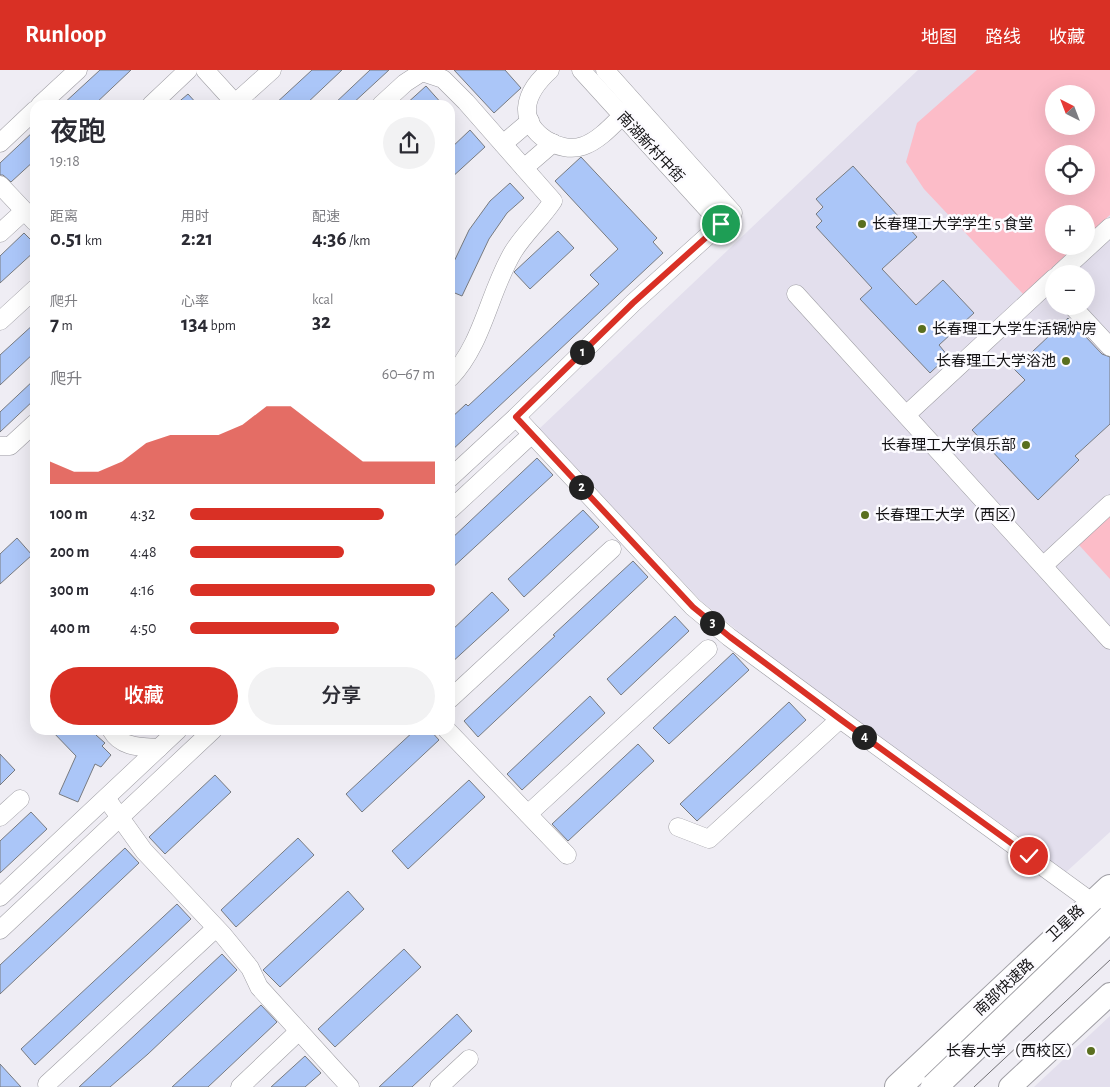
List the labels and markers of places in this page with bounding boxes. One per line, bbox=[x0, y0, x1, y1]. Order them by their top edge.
pin bbox=[700, 203, 742, 245]
place label: 长春理工大学学生 5 食堂 bbox=[872, 216, 1033, 232]
marker: 长春理工大学学生 5 食堂 bbox=[856, 218, 868, 230]
place label: 长春理工大学生活锅炉房 bbox=[932, 320, 1097, 337]
marker: 长春理工大学生活锅炉房 bbox=[916, 323, 928, 335]
pin: 1 bbox=[570, 340, 594, 364]
place label: 长春理工大学浴池 bbox=[936, 353, 1056, 369]
marker: 长春理工大学浴池 bbox=[1060, 355, 1072, 367]
place label: 长春理工大学俱乐部 bbox=[881, 437, 1016, 453]
marker: 长春理工大学俱乐部 bbox=[1020, 439, 1032, 451]
pin: 2 bbox=[568, 474, 594, 500]
place label: 长春理工大学（西区） bbox=[875, 507, 1025, 523]
marker: 长春理工大学（西区） bbox=[859, 509, 871, 521]
pin: 3 bbox=[700, 610, 724, 636]
pin: 4 bbox=[852, 724, 876, 750]
pin bbox=[1008, 835, 1050, 877]
place label: 长春大学（西校区） bbox=[946, 1042, 1081, 1059]
marker: 长春大学（西校区） bbox=[1085, 1045, 1097, 1057]

